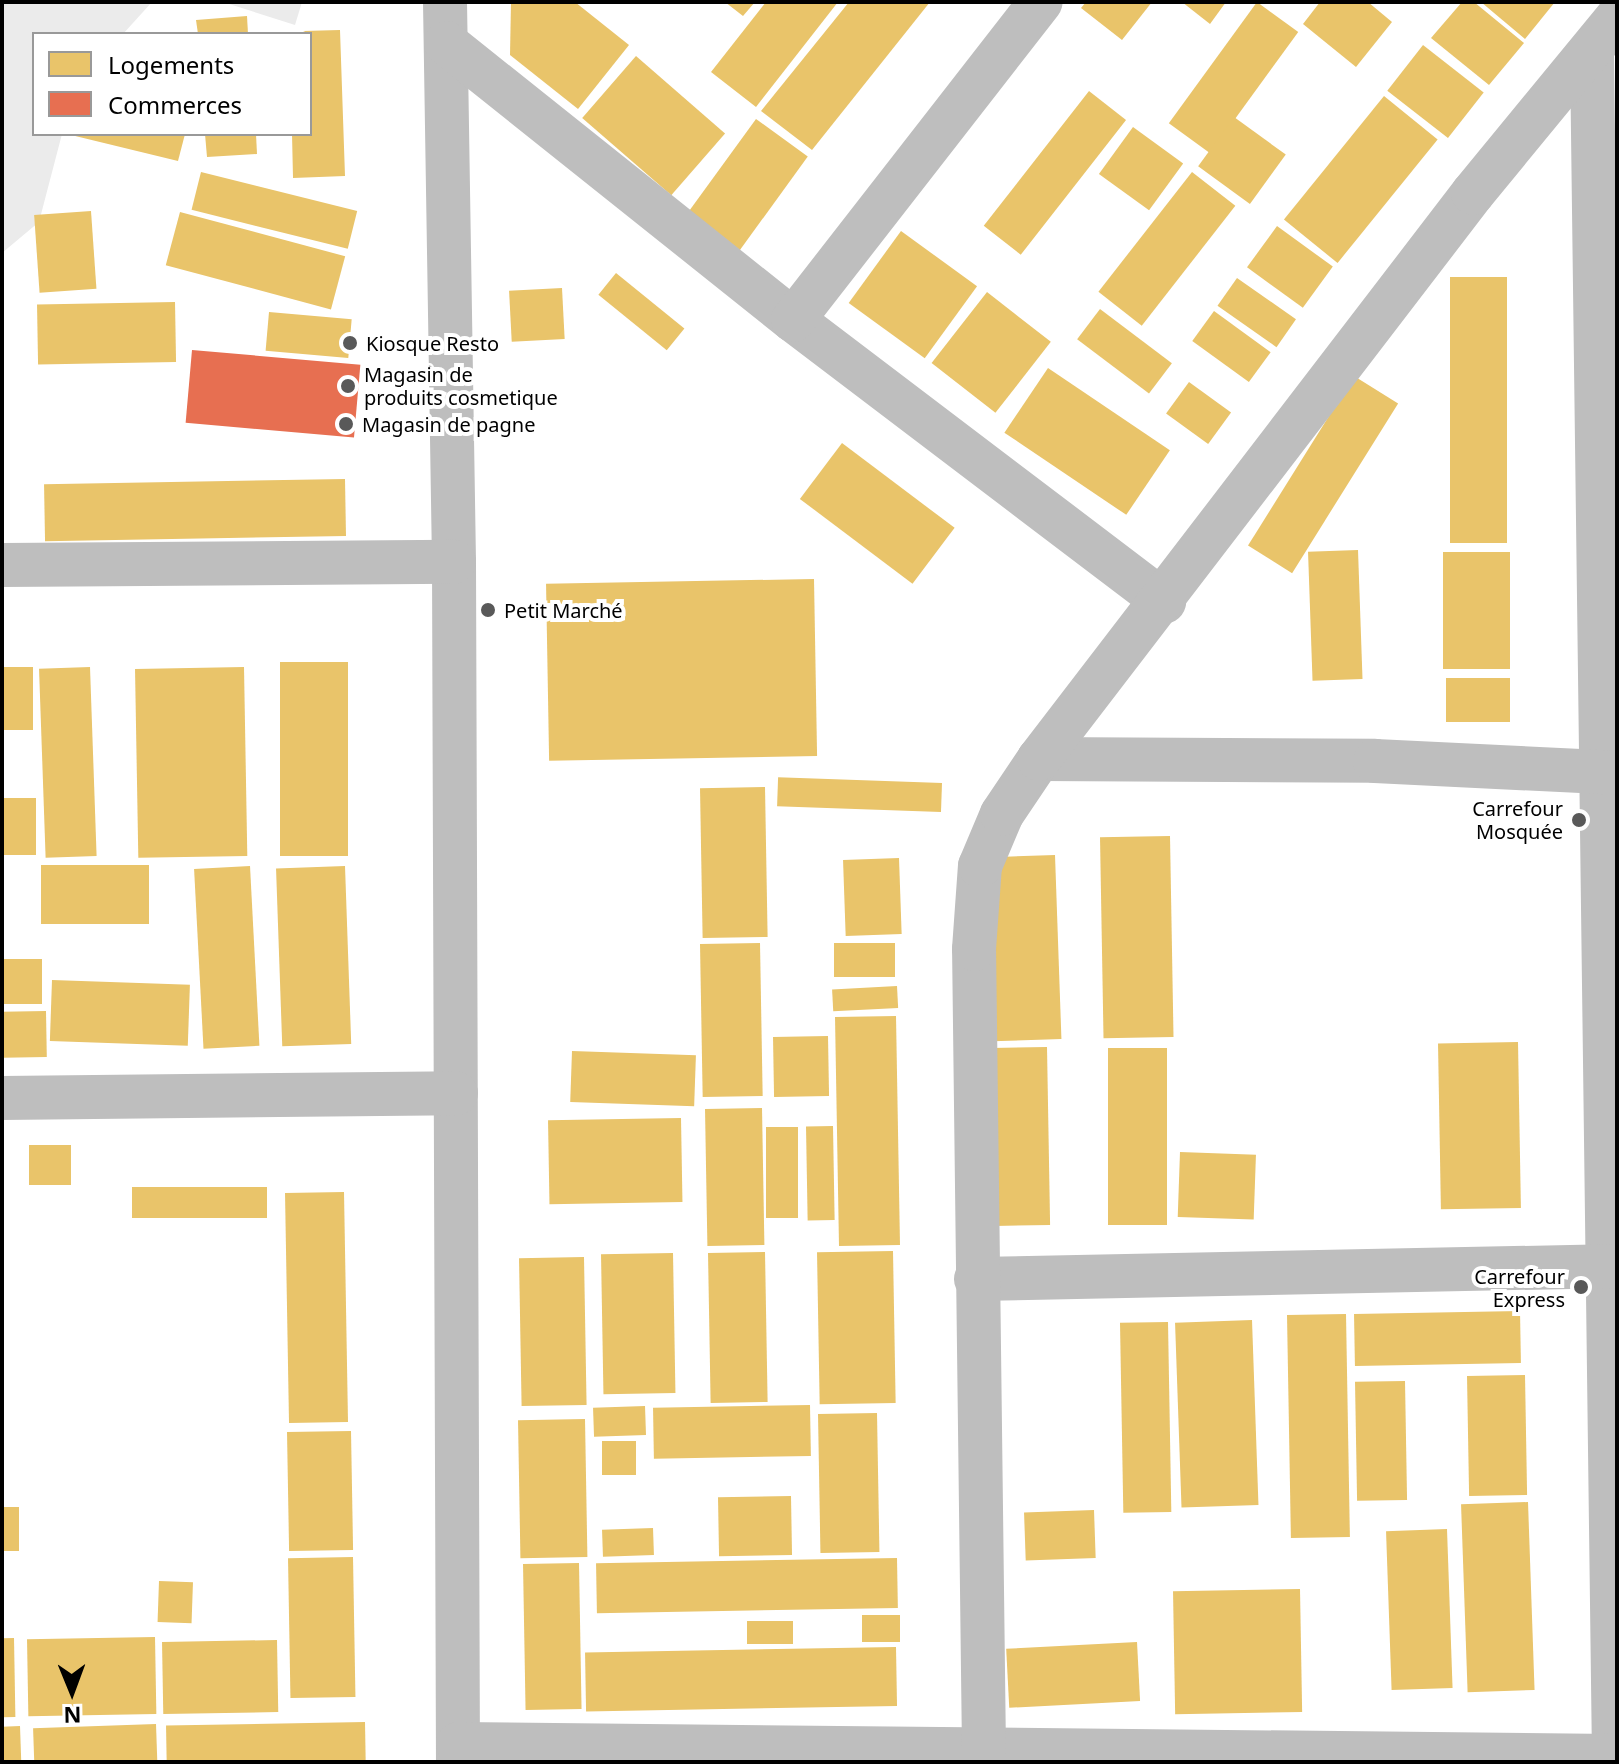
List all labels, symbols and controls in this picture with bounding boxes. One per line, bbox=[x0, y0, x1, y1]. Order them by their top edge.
legend bbox=[32, 32, 312, 136]
text: Logements bbox=[108, 48, 234, 81]
text: Commerces bbox=[108, 88, 242, 121]
place label: Kiosque Resto bbox=[366, 331, 499, 355]
marker: Kiosque Resto bbox=[341, 334, 359, 352]
place label: Magasin de produits cosmetique bbox=[364, 362, 558, 409]
marker: Magasin de produits cosmetique bbox=[339, 377, 357, 395]
place label: Magasin de pagne bbox=[362, 412, 535, 436]
marker: Magasin de pagne bbox=[337, 415, 355, 433]
place label: Petit Marché bbox=[504, 598, 623, 622]
marker: Petit Marché bbox=[479, 601, 497, 619]
place label: Carrefour Mosquée bbox=[1472, 796, 1563, 843]
marker: Carrefour Mosquée bbox=[1570, 811, 1588, 829]
place label: Carrefour Express bbox=[1474, 1264, 1565, 1311]
marker: Carrefour Express bbox=[1572, 1278, 1590, 1296]
north arrow bbox=[32, 1652, 112, 1732]
text: N bbox=[63, 1701, 82, 1731]

